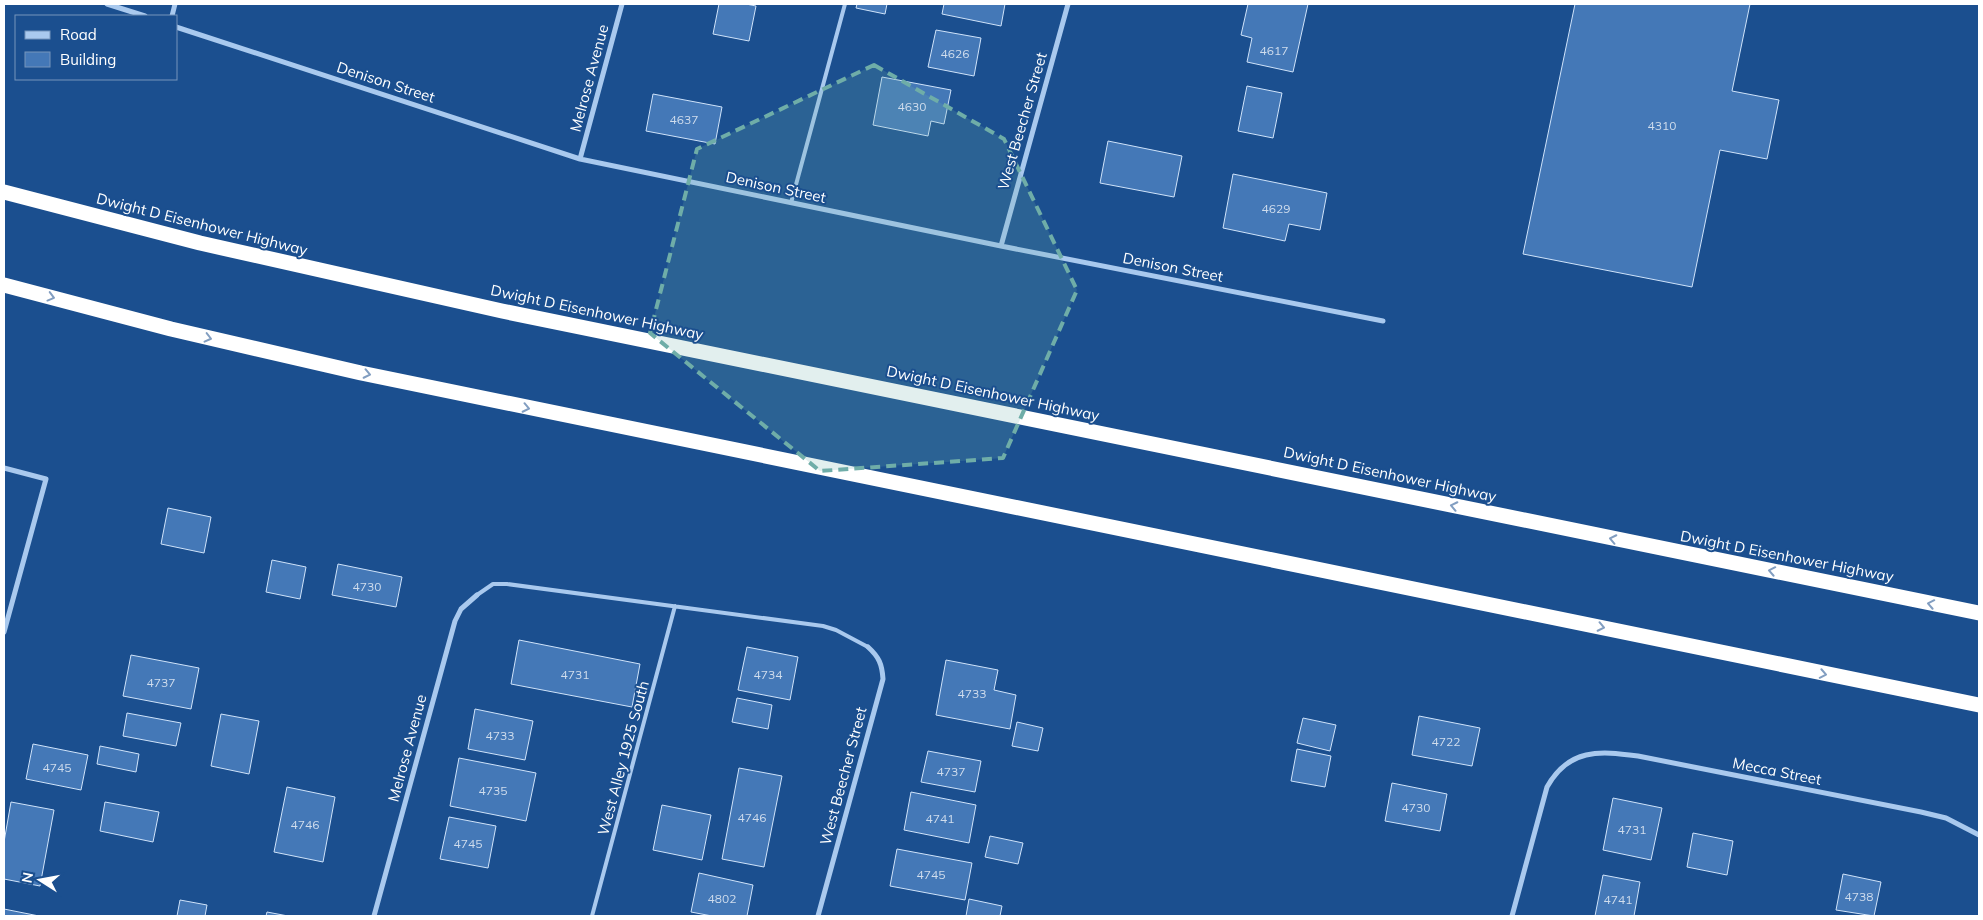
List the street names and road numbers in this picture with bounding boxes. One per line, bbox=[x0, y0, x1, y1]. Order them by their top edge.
street label: Melrose Avenue bbox=[566, 22, 612, 134]
street label: West Beecher Street bbox=[993, 50, 1051, 192]
street label: Denison Street bbox=[335, 57, 437, 107]
street label: Denison Street bbox=[724, 167, 828, 207]
street label: Dwight D Eisenhower Highway bbox=[94, 189, 310, 259]
street label: Denison Street bbox=[1121, 248, 1225, 286]
street label: Dwight D Eisenhower Highway bbox=[489, 280, 705, 344]
street label: Dwight D Eisenhower Highway bbox=[885, 361, 1101, 425]
street label: Dwight D Eisenhower Highway bbox=[1282, 442, 1498, 506]
street label: Dwight D Eisenhower Highway bbox=[1679, 526, 1895, 586]
street label: West Alley 1925 South bbox=[593, 679, 653, 837]
street label: Melrose Avenue bbox=[384, 692, 430, 804]
street label: West Beecher Street bbox=[815, 705, 871, 847]
street label: Mecca Street bbox=[1731, 753, 1823, 789]

